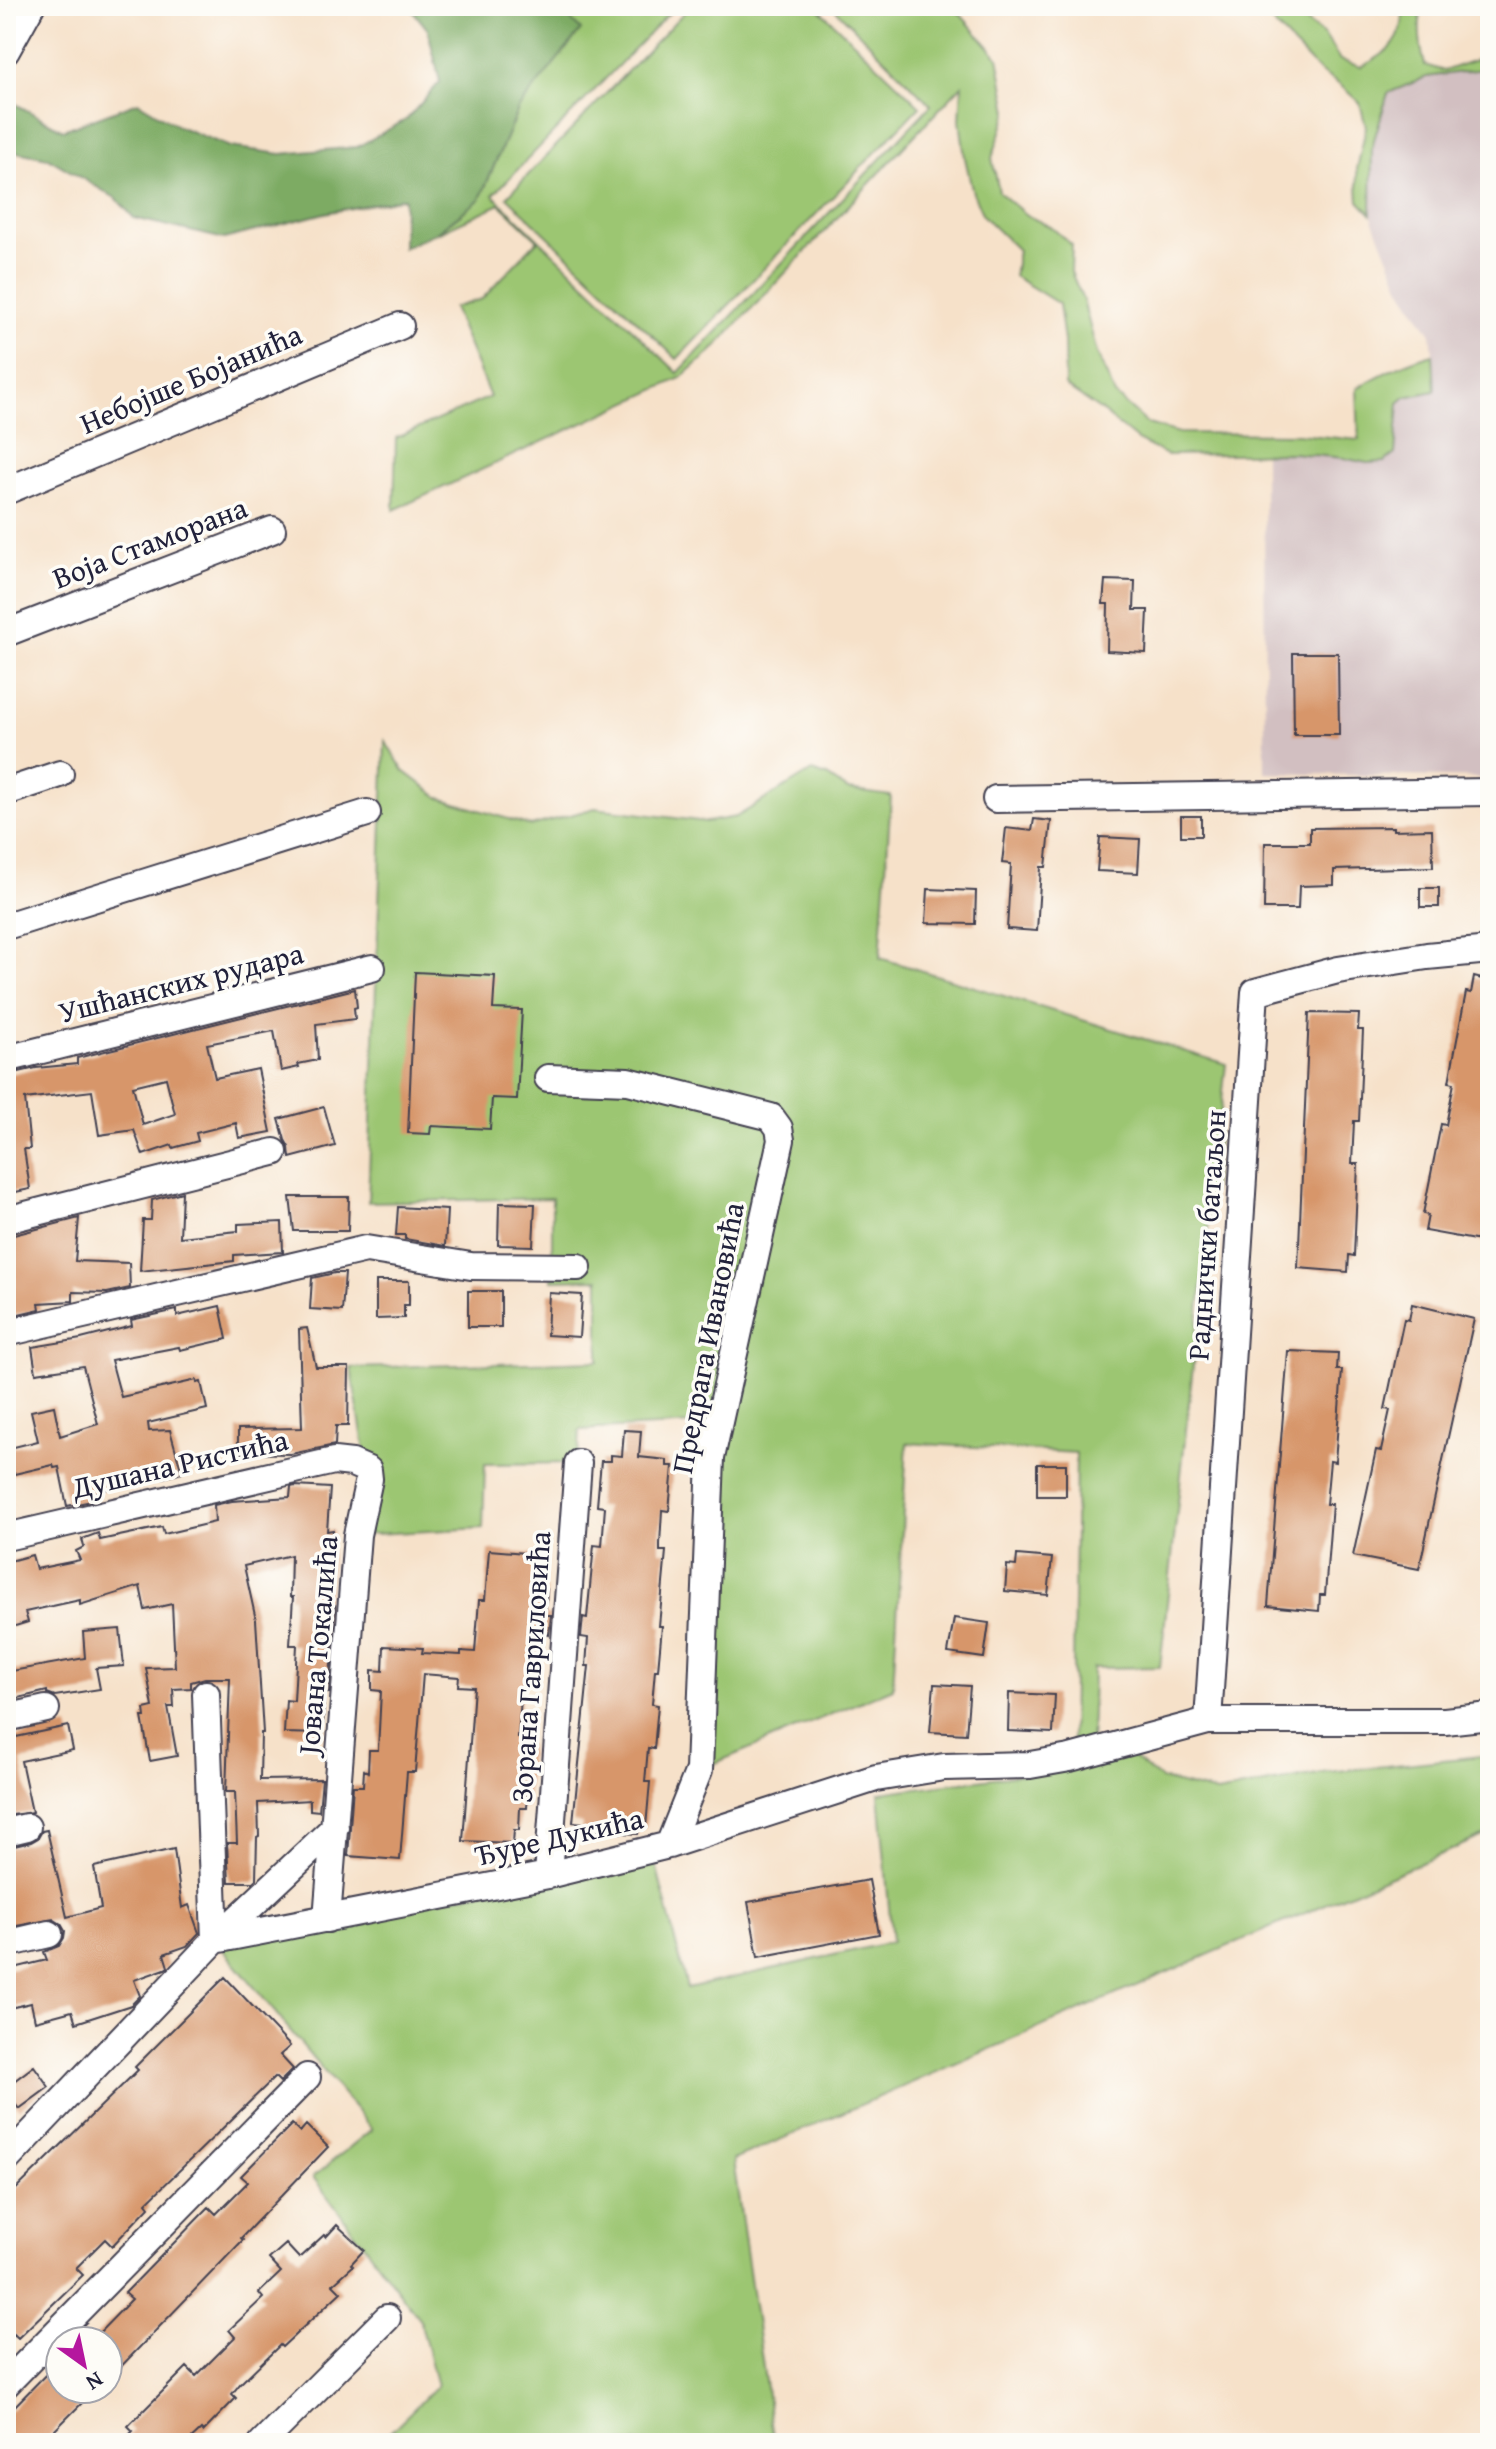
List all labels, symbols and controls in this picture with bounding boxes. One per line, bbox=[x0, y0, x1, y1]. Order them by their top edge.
street label: Небојше Бојанића bbox=[73, 311, 309, 445]
street label: Воја Стаморана bbox=[46, 484, 254, 599]
street label: Ушћанских рудара bbox=[54, 930, 308, 1034]
street label: Раднички батаљон bbox=[1175, 1108, 1237, 1362]
street label: Предрага Ивановића bbox=[659, 1198, 755, 1477]
street label: Душана Ристића bbox=[66, 1417, 293, 1509]
street label: Зорана Гавриловића bbox=[499, 1529, 562, 1804]
street label: Јована Токалића bbox=[285, 1533, 349, 1760]
street label: Ђуре Дукића bbox=[470, 1795, 648, 1877]
north arrow bbox=[44, 2325, 124, 2405]
text: N bbox=[80, 2364, 110, 2399]

